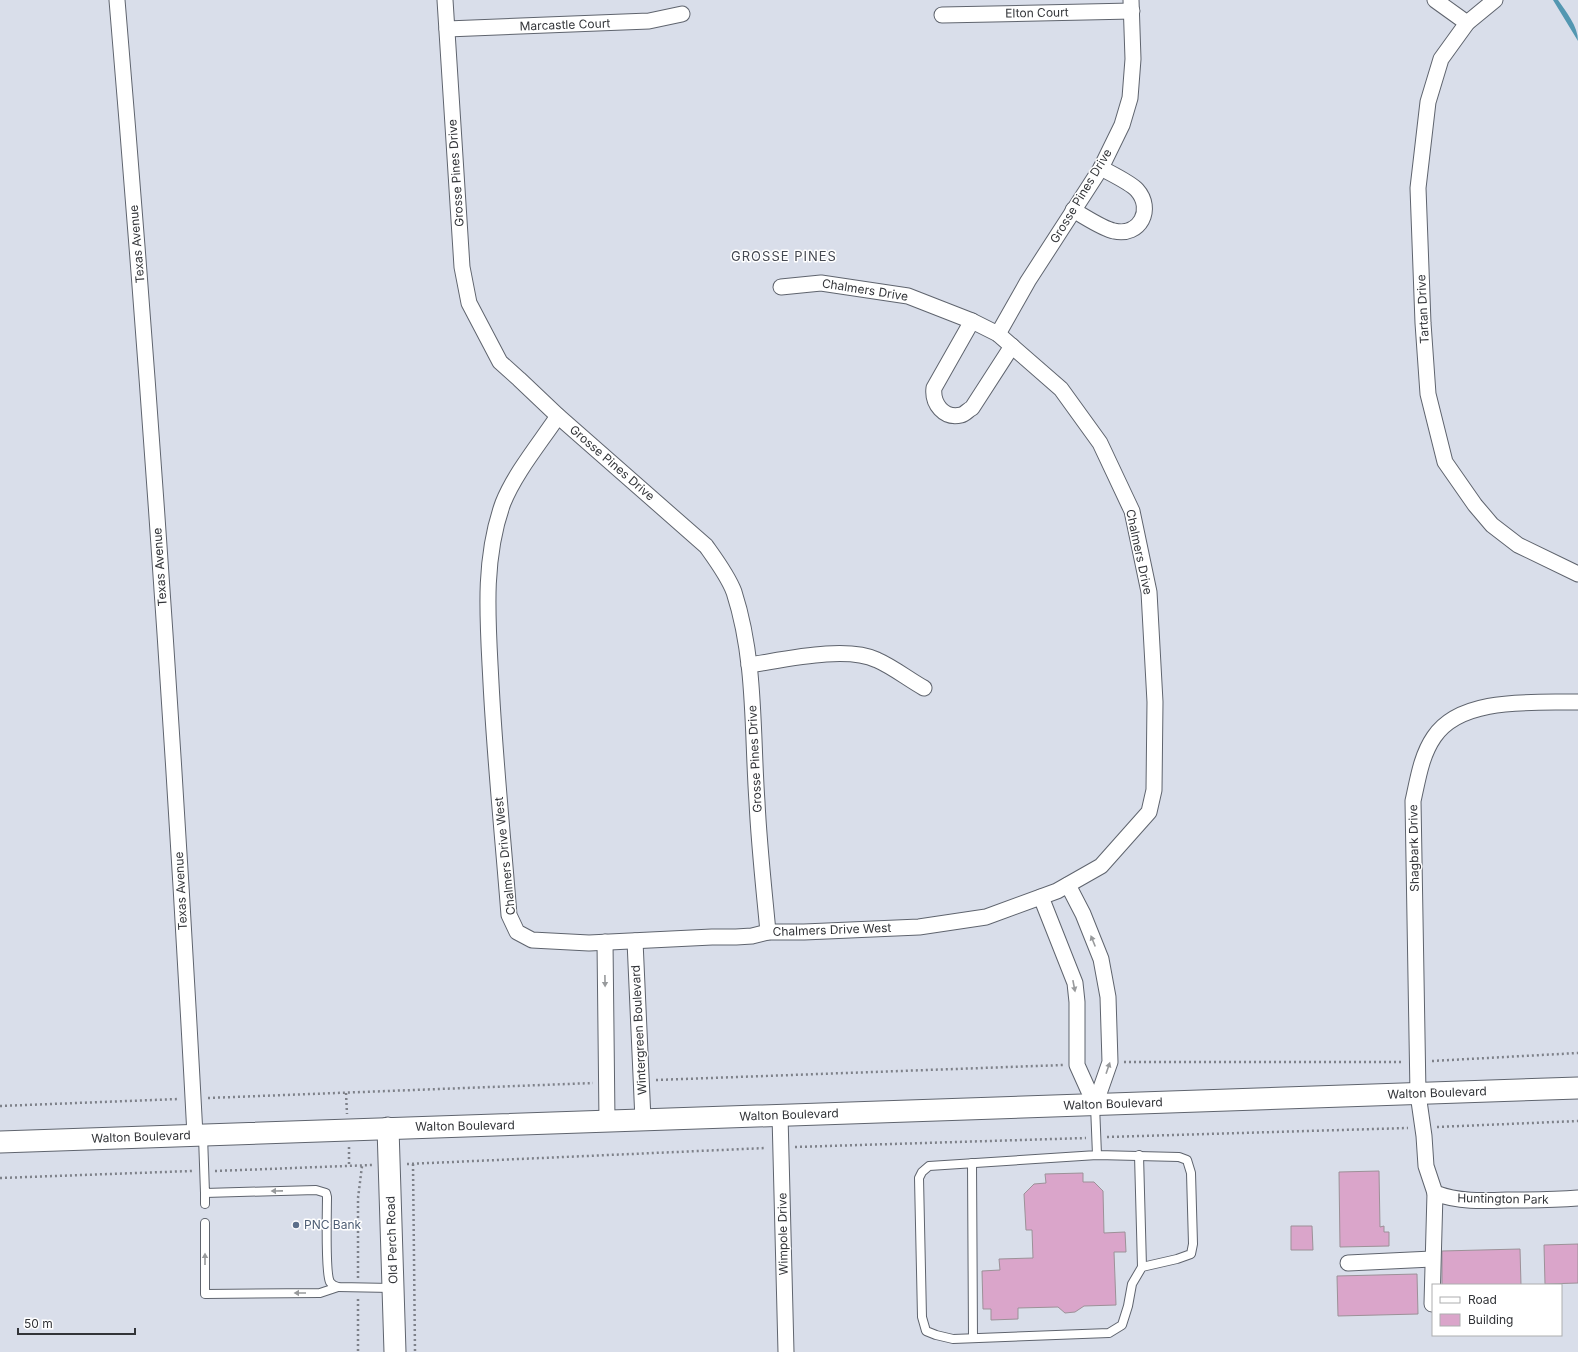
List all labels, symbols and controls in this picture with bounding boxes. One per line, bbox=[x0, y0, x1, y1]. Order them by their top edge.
street label: Elton Court bbox=[1005, 4, 1069, 21]
street label: Marcastle Court bbox=[519, 15, 611, 34]
street label: Grosse Pines Drive bbox=[444, 119, 467, 227]
street label: Grosse Pines Drive bbox=[1046, 146, 1115, 246]
street label: Texas Avenue bbox=[126, 204, 147, 284]
district label: GROSSE PINES bbox=[731, 248, 837, 264]
street label: Tartan Drive bbox=[1413, 274, 1432, 344]
street label: Chalmers Drive bbox=[821, 275, 909, 304]
street label: Grosse Pines Drive bbox=[567, 422, 658, 504]
street label: Chalmers Drive bbox=[1123, 508, 1156, 596]
street label: Texas Avenue bbox=[149, 527, 170, 607]
street label: Grosse Pines Drive bbox=[744, 705, 765, 813]
street label: Chalmers Drive West bbox=[491, 796, 518, 916]
street label: Shagbark Drive bbox=[1405, 804, 1422, 892]
street label: Texas Avenue bbox=[171, 851, 190, 931]
street label: Chalmers Drive West bbox=[772, 920, 892, 939]
one-way arrow bbox=[1090, 934, 1096, 946]
street label: Wintergreen Boulevard bbox=[628, 965, 649, 1095]
one-way arrow bbox=[602, 975, 608, 988]
one-way arrow bbox=[1072, 980, 1078, 992]
one-way arrow bbox=[1105, 1062, 1111, 1074]
street label: Walton Boulevard bbox=[1387, 1083, 1487, 1102]
street label: Walton Boulevard bbox=[1063, 1094, 1163, 1113]
street label: Walton Boulevard bbox=[739, 1105, 839, 1124]
street label: Walton Boulevard bbox=[415, 1117, 515, 1134]
street label: Walton Boulevard bbox=[91, 1127, 191, 1146]
one-way arrow bbox=[270, 1188, 283, 1194]
street label: Huntington Park bbox=[1457, 1190, 1549, 1207]
street label: Wimpole Drive bbox=[774, 1192, 791, 1276]
street label: Old Perch Road bbox=[382, 1196, 401, 1284]
place label: PNC Bank bbox=[304, 1217, 362, 1232]
marker: PNC Bank bbox=[291, 1220, 301, 1230]
one-way arrow bbox=[202, 1252, 208, 1265]
legend bbox=[1432, 1284, 1562, 1336]
one-way arrow bbox=[293, 1290, 306, 1296]
text: Road bbox=[1468, 1292, 1497, 1307]
scale bar bbox=[18, 1310, 135, 1336]
text: Building bbox=[1468, 1312, 1513, 1327]
text: 50 m bbox=[24, 1316, 53, 1331]

